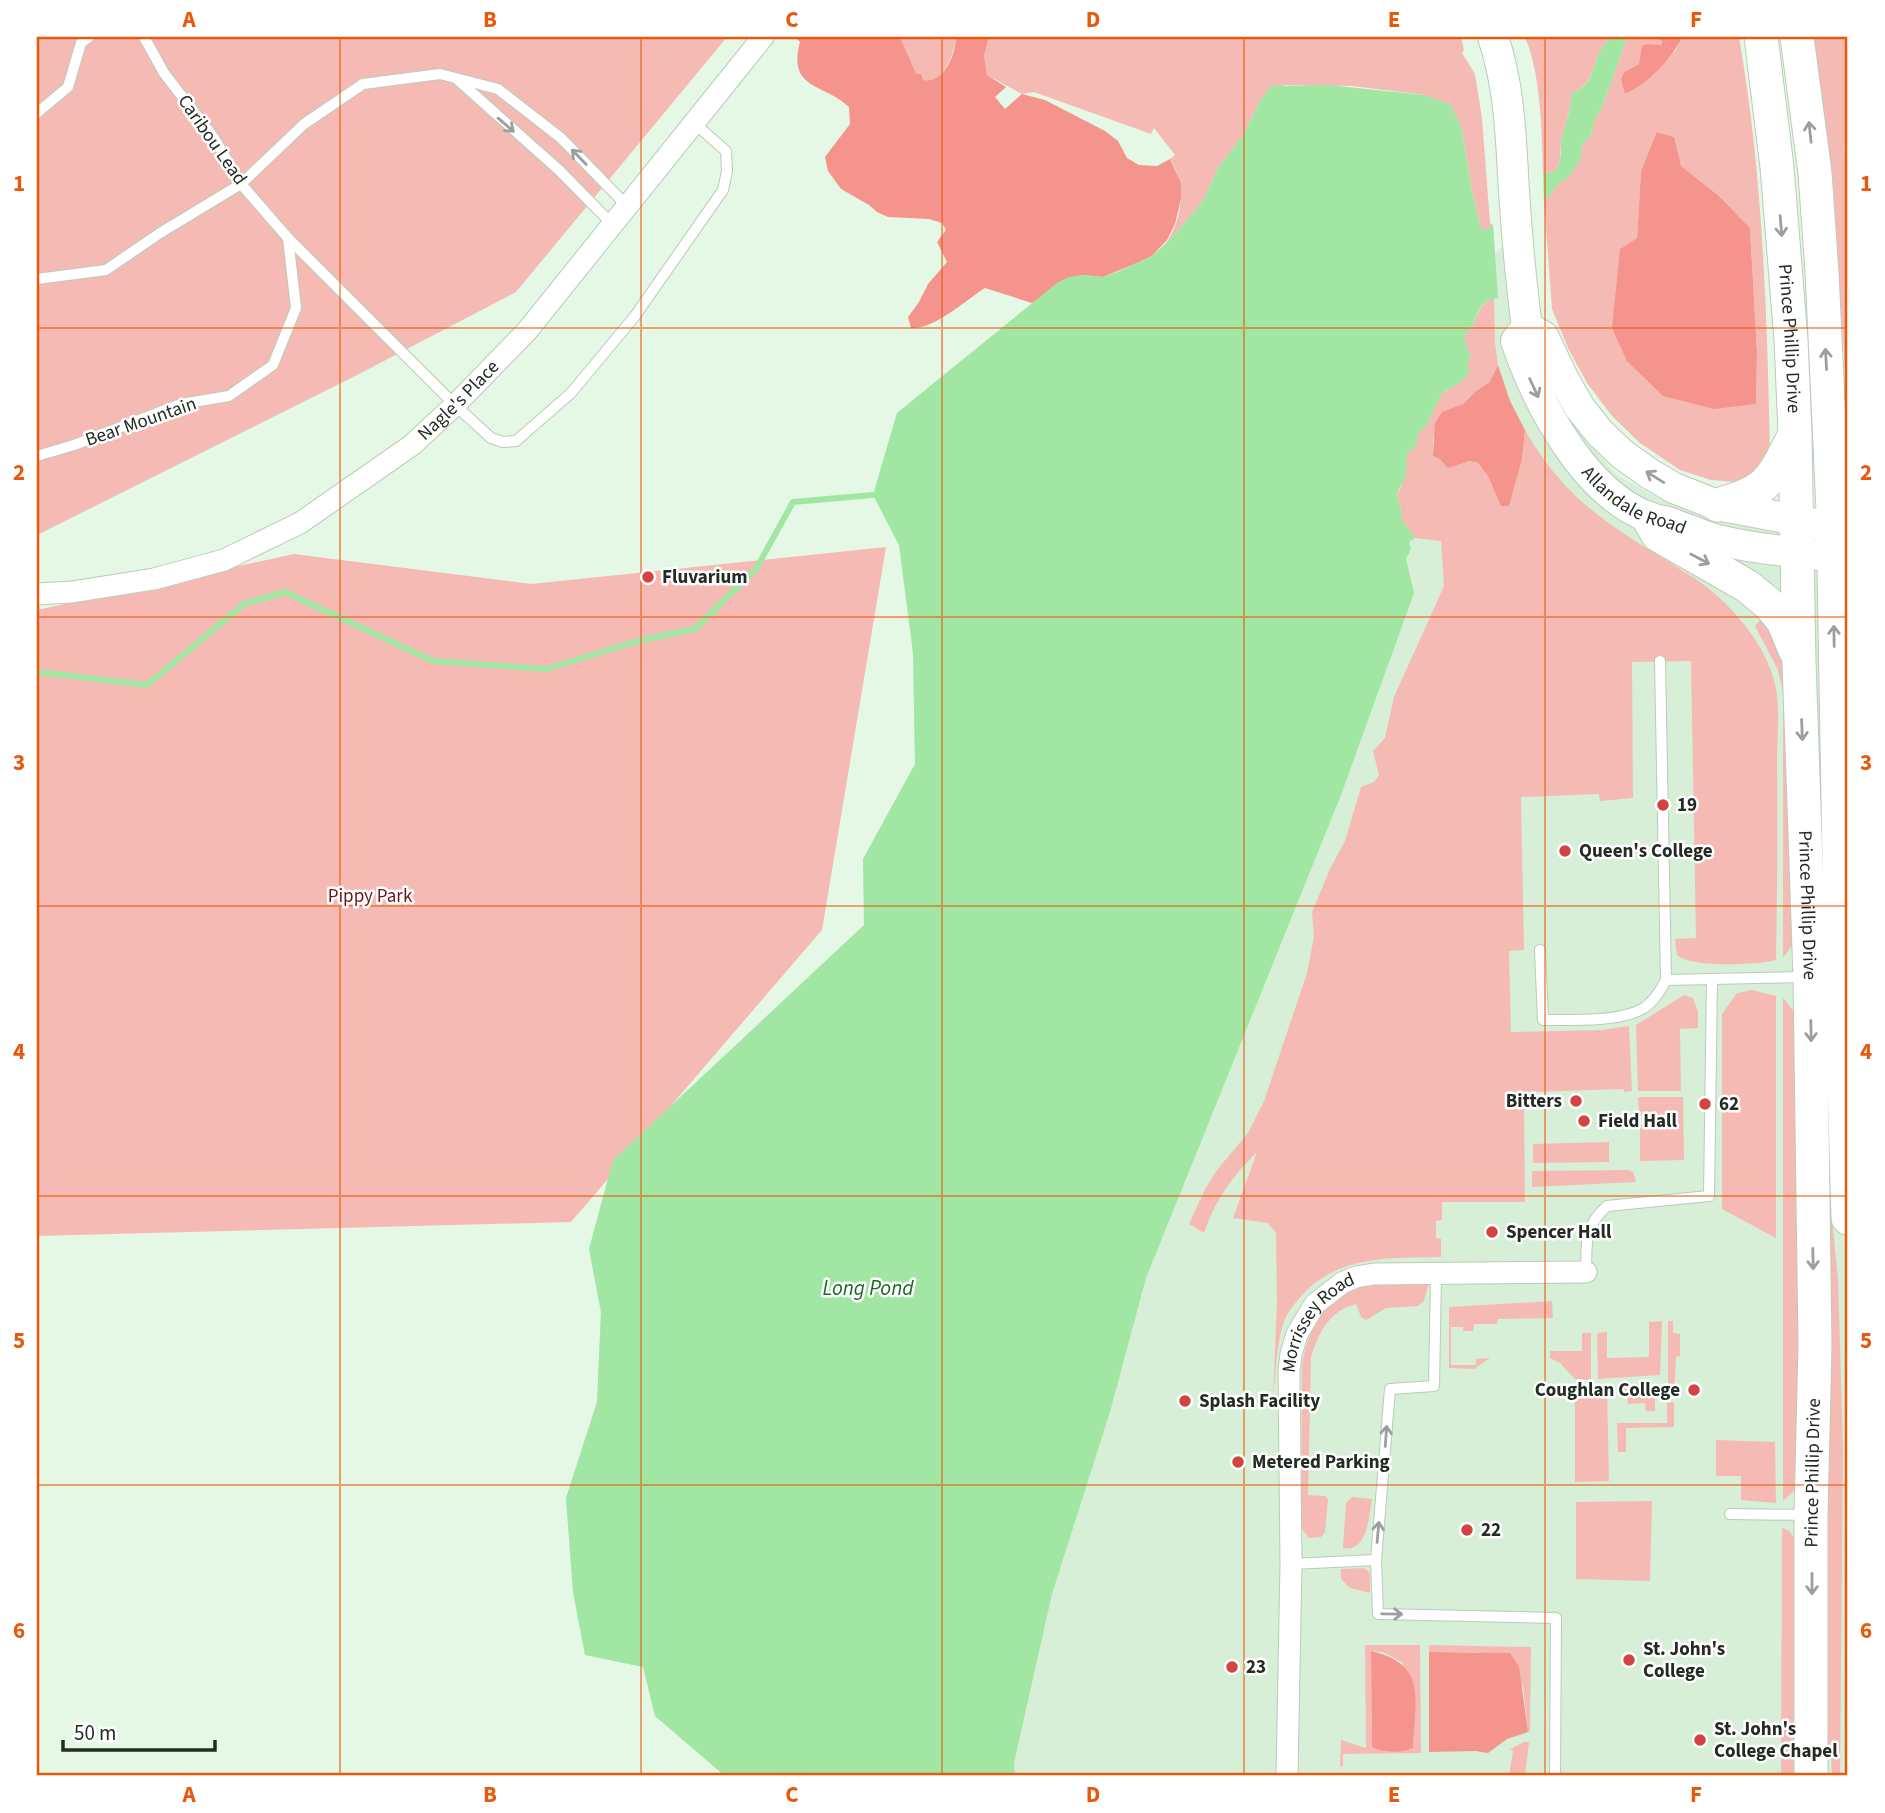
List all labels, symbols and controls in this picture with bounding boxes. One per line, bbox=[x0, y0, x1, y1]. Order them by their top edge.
text: A bbox=[181, 3, 196, 36]
text: B bbox=[483, 3, 497, 36]
text: C bbox=[785, 3, 799, 36]
text: D bbox=[1086, 3, 1100, 36]
text: E bbox=[1388, 3, 1400, 36]
text: F bbox=[1690, 3, 1702, 36]
street label: Caribou Lead bbox=[171, 89, 253, 191]
one-way arrow bbox=[497, 117, 515, 133]
one-way arrow bbox=[1804, 121, 1817, 144]
one-way arrow bbox=[571, 149, 588, 166]
text: 1 bbox=[13, 167, 25, 200]
text: 1 bbox=[1860, 167, 1872, 200]
one-way arrow bbox=[1775, 215, 1788, 237]
street label: Prince Phillip Drive bbox=[1771, 263, 1808, 414]
one-way arrow bbox=[1820, 347, 1833, 370]
street label: Nagle's Place bbox=[412, 354, 505, 447]
one-way arrow bbox=[1527, 377, 1541, 398]
street label: Bear Mountain bbox=[82, 390, 200, 454]
text: 2 bbox=[13, 456, 25, 489]
text: 2 bbox=[1860, 456, 1872, 489]
street label: Allandale Road bbox=[1575, 460, 1690, 541]
one-way arrow bbox=[1646, 469, 1665, 484]
one-way arrow bbox=[1689, 553, 1710, 566]
place label: Fluvarium bbox=[662, 564, 748, 591]
marker: Fluvarium bbox=[640, 569, 656, 585]
one-way arrow bbox=[1827, 625, 1841, 648]
one-way arrow bbox=[1795, 719, 1808, 742]
text: 3 bbox=[13, 746, 25, 779]
text: 3 bbox=[1860, 746, 1872, 779]
place label: 19 bbox=[1677, 792, 1697, 819]
marker: 19 bbox=[1655, 797, 1671, 813]
street label: Prince Phillip Drive bbox=[1791, 830, 1824, 980]
place label: Queen's College bbox=[1579, 838, 1713, 865]
marker: Queen's College bbox=[1557, 843, 1573, 859]
park label: Pippy Park bbox=[328, 883, 413, 910]
one-way arrow bbox=[1804, 1019, 1818, 1042]
text: 4 bbox=[13, 1035, 25, 1068]
text: 4 bbox=[1860, 1035, 1872, 1068]
place label: Bitters bbox=[1506, 1088, 1562, 1115]
place label: 62 bbox=[1719, 1091, 1739, 1118]
marker: Bitters bbox=[1568, 1093, 1584, 1109]
marker: 62 bbox=[1697, 1096, 1713, 1112]
place label: Field Hall bbox=[1598, 1108, 1677, 1135]
marker: Field Hall bbox=[1576, 1113, 1592, 1129]
place label: Spencer Hall bbox=[1506, 1219, 1612, 1246]
marker: Spencer Hall bbox=[1484, 1224, 1500, 1240]
one-way arrow bbox=[1807, 1247, 1820, 1270]
street label: Morrissey Road bbox=[1275, 1266, 1359, 1374]
water label: Long Pond bbox=[823, 1273, 914, 1303]
text: 5 bbox=[13, 1324, 25, 1357]
text: 5 bbox=[1860, 1324, 1872, 1357]
place label: Coughlan College bbox=[1535, 1377, 1680, 1404]
marker: Coughlan College bbox=[1686, 1382, 1702, 1398]
place label: Splash Facility bbox=[1199, 1388, 1320, 1415]
marker: Splash Facility bbox=[1177, 1393, 1193, 1409]
street label: Prince Phillip Drive bbox=[1798, 1398, 1828, 1548]
one-way arrow bbox=[1380, 1425, 1393, 1448]
place label: Metered Parking bbox=[1252, 1449, 1390, 1476]
marker: Metered Parking bbox=[1230, 1454, 1246, 1470]
place label: 22 bbox=[1481, 1517, 1501, 1544]
one-way arrow bbox=[1372, 1521, 1385, 1544]
marker: 22 bbox=[1459, 1522, 1475, 1538]
one-way arrow bbox=[1805, 1572, 1819, 1595]
one-way arrow bbox=[1380, 1608, 1403, 1621]
text: 6 bbox=[13, 1614, 25, 1647]
text: 6 bbox=[1860, 1614, 1872, 1647]
place label: St. John's College bbox=[1643, 1636, 1725, 1685]
marker: St. John's College bbox=[1621, 1652, 1637, 1668]
place label: 23 bbox=[1246, 1654, 1266, 1681]
marker: 23 bbox=[1224, 1659, 1240, 1675]
scale bar bbox=[63, 1708, 215, 1752]
place label: St. John's College Chapel bbox=[1714, 1716, 1838, 1765]
text: 50 m bbox=[74, 1718, 116, 1748]
marker: St. John's College Chapel bbox=[1692, 1732, 1708, 1748]
text: A bbox=[181, 1778, 196, 1811]
text: B bbox=[483, 1778, 497, 1811]
text: C bbox=[785, 1778, 799, 1811]
text: D bbox=[1086, 1778, 1100, 1811]
text: E bbox=[1388, 1778, 1400, 1811]
text: F bbox=[1690, 1778, 1702, 1811]

